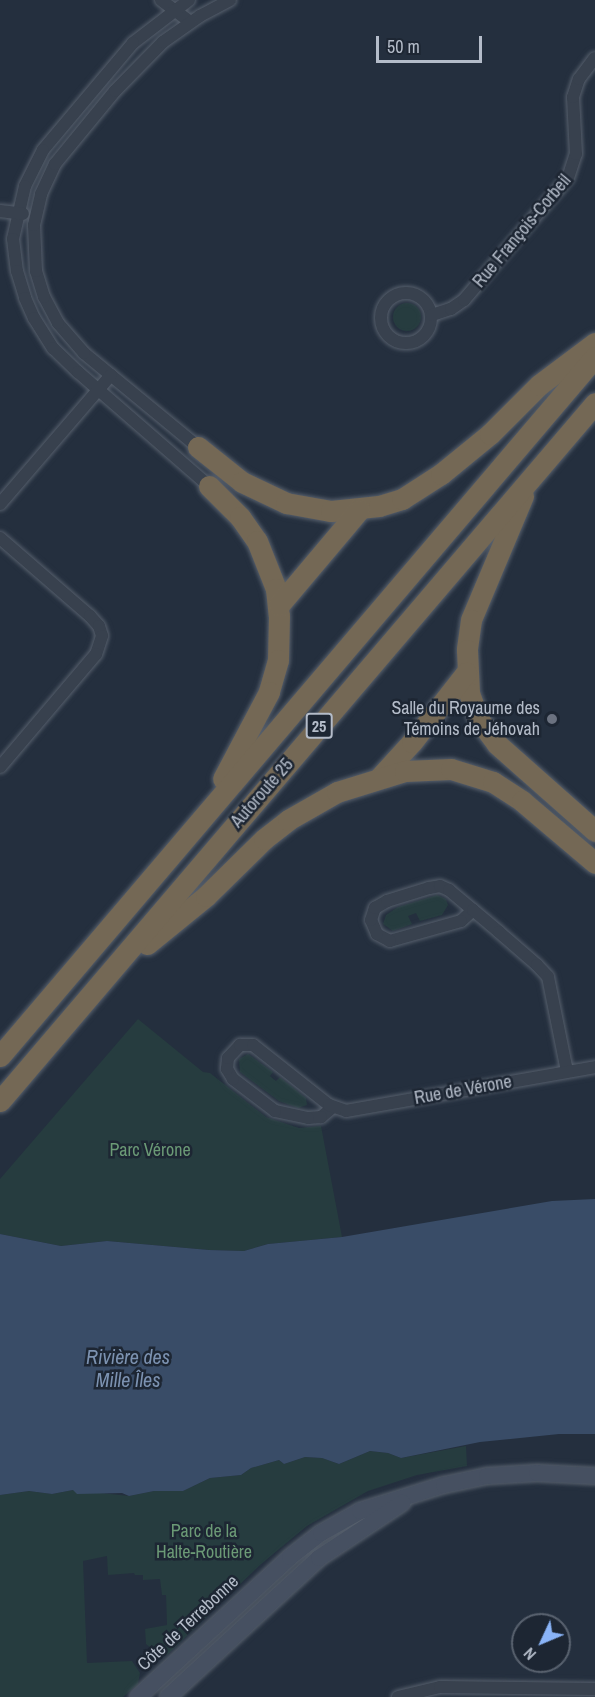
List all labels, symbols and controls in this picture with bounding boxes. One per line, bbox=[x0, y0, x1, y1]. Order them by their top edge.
scale bar bbox=[379, 24, 486, 62]
text: 50 m bbox=[387, 34, 420, 59]
street label: Rue François-Corbeil bbox=[468, 170, 576, 292]
place label: Salle du Royaume des Témoins de Jéhovah bbox=[392, 698, 540, 740]
marker: Salle du Royaume des Témoins de Jéhovah bbox=[545, 712, 559, 726]
road number: 25 bbox=[306, 713, 332, 739]
street label: Autoroute 25 bbox=[226, 754, 298, 832]
street label: Rue de Vérone bbox=[413, 1071, 513, 1109]
park label: Parc Vérone bbox=[109, 1139, 191, 1161]
water label: Rivière des Mille Îles bbox=[86, 1345, 170, 1392]
park label: Parc de la Halte-Routière bbox=[156, 1521, 252, 1564]
street label: Côte de Terrebonne bbox=[133, 1571, 243, 1675]
north arrow bbox=[511, 1613, 571, 1673]
text: N bbox=[518, 1643, 541, 1665]

